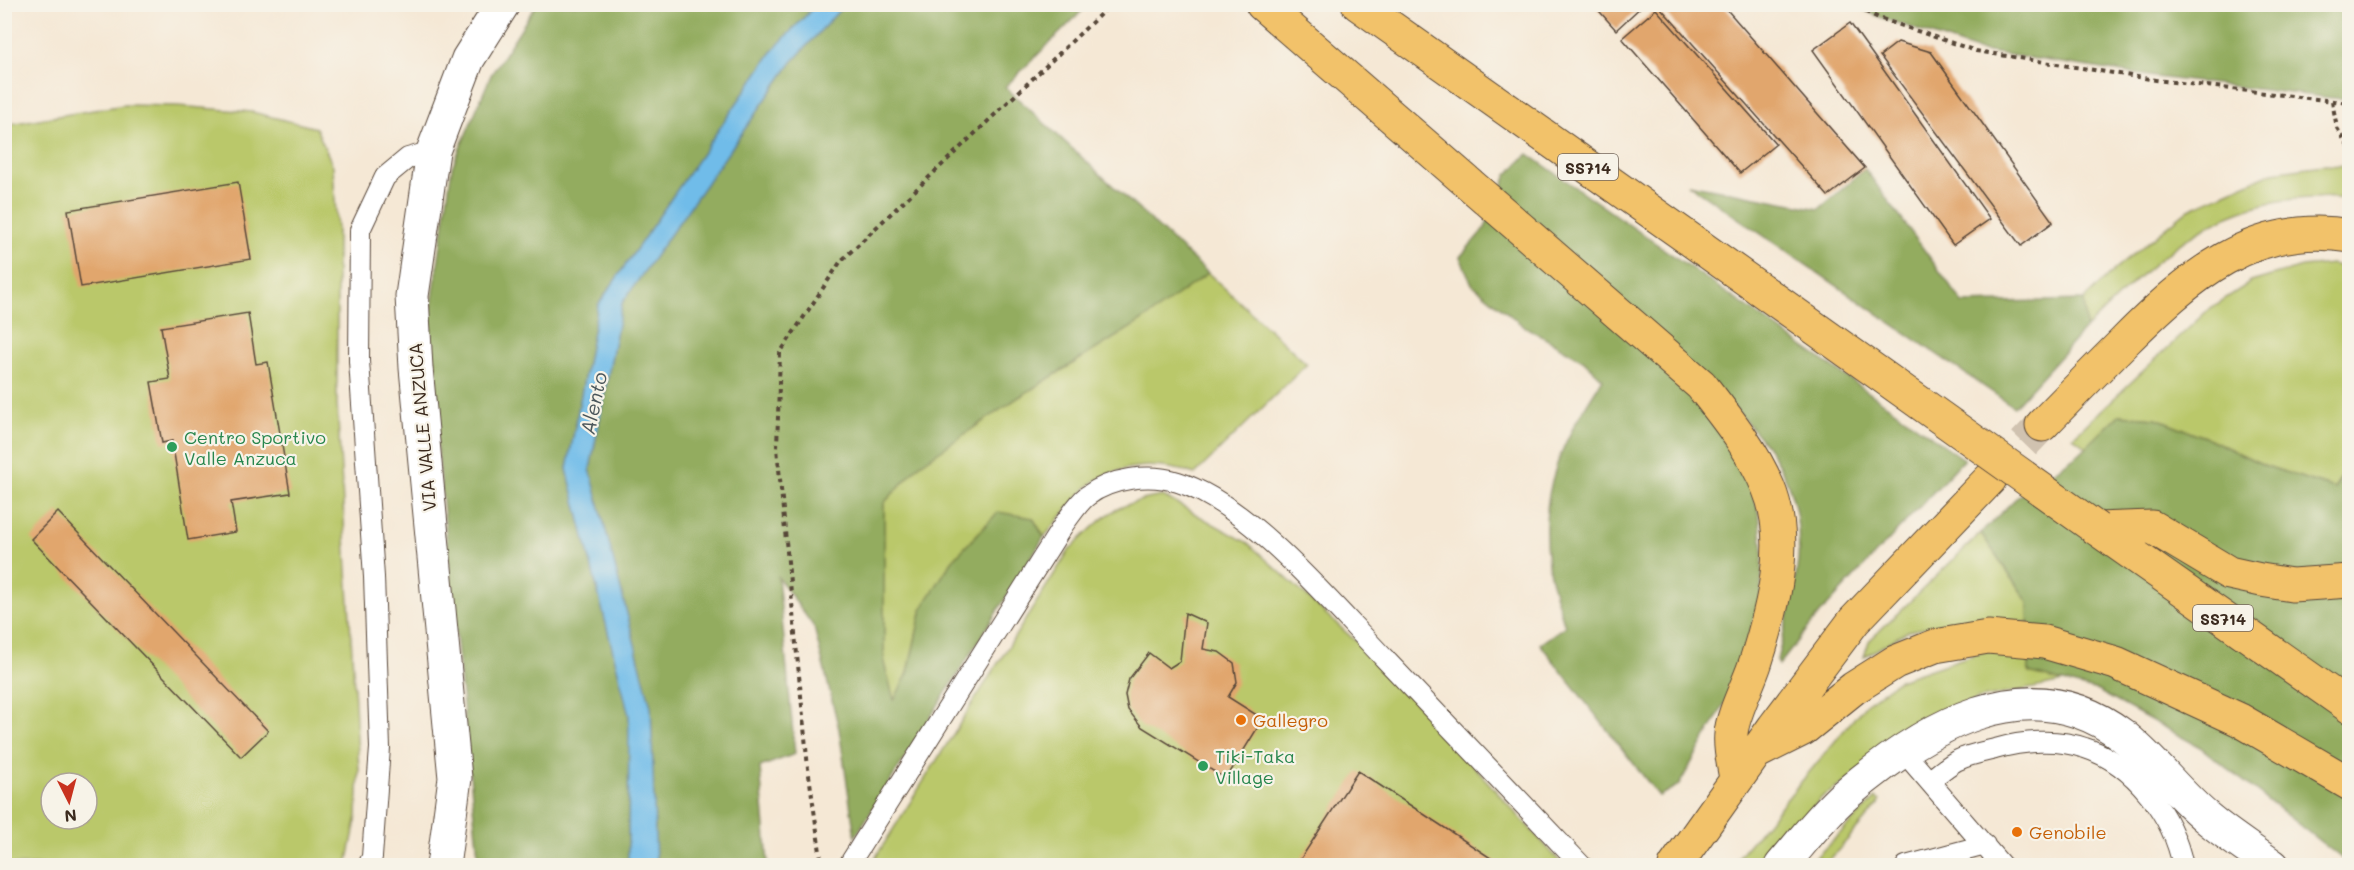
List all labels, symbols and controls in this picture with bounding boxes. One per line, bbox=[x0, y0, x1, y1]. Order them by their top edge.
road number: SS714 bbox=[1558, 154, 1618, 180]
street label: VIA VALLE ANZUCA bbox=[403, 342, 441, 512]
water label: Alento bbox=[574, 369, 612, 437]
place label: Centro Sportivo Valle Anzuca bbox=[184, 425, 326, 470]
marker: Centro Sportivo Valle Anzuca bbox=[165, 440, 179, 454]
road number: SS714 bbox=[2193, 605, 2253, 631]
place label: Gallegro bbox=[1253, 708, 1328, 732]
marker: Gallegro bbox=[1234, 713, 1248, 727]
place label: Tiki-Taka Village bbox=[1215, 744, 1295, 789]
marker: Tiki-Taka Village bbox=[1196, 759, 1210, 773]
north arrow bbox=[39, 771, 99, 831]
text: N bbox=[63, 805, 78, 827]
place label: Genobile bbox=[2029, 820, 2107, 844]
marker: Genobile bbox=[2010, 825, 2024, 839]

